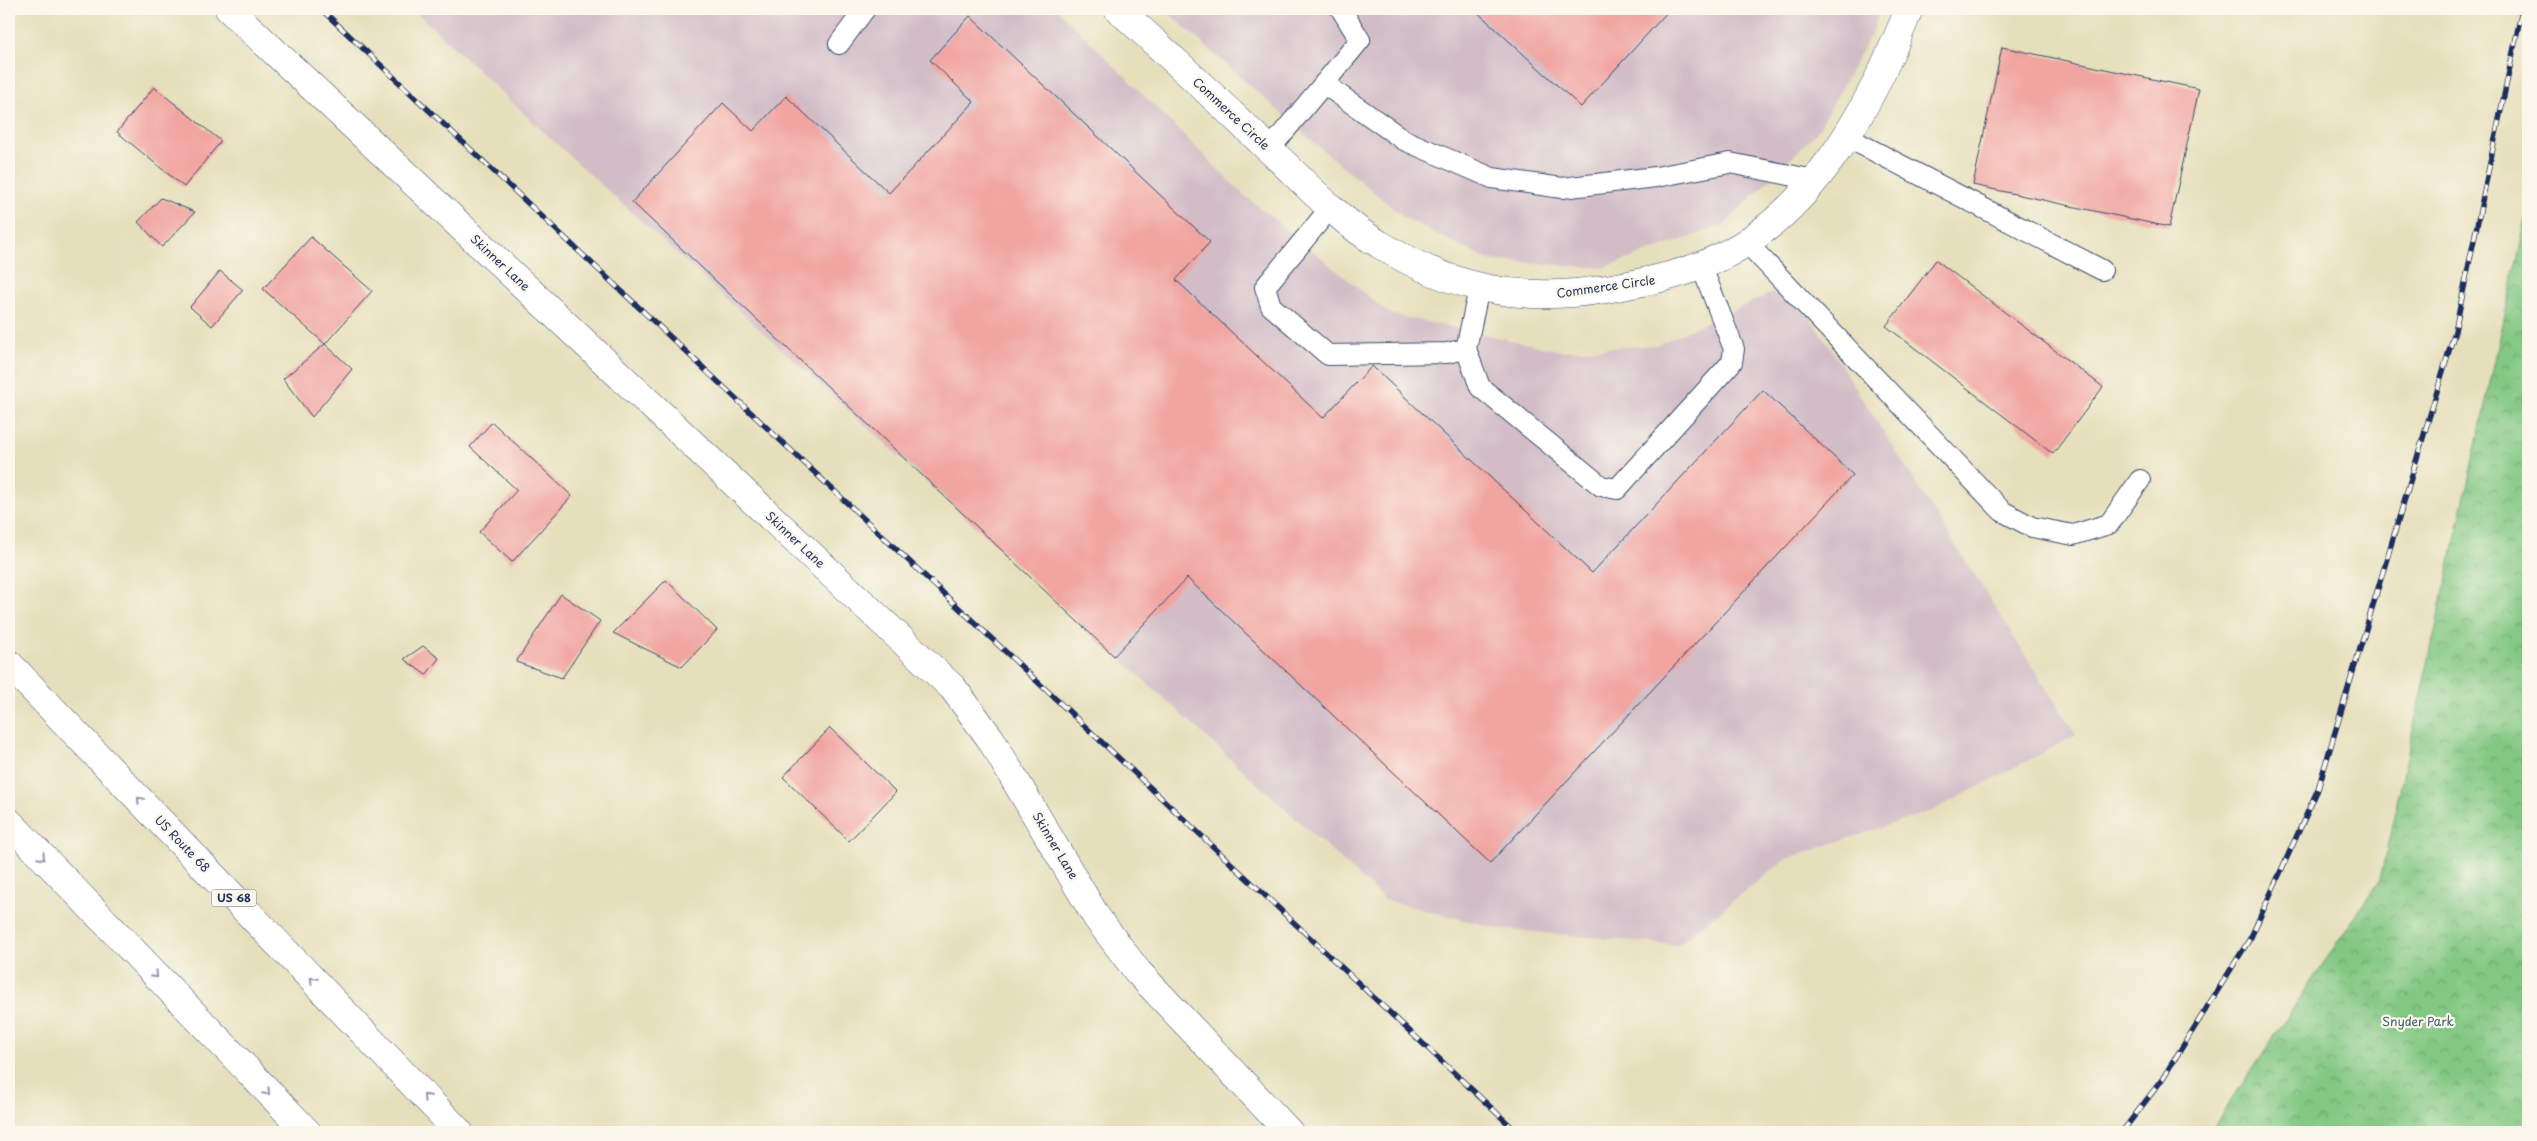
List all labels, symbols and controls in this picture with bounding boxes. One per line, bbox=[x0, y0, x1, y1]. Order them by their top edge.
street label: Commerce Circle bbox=[1189, 73, 1275, 154]
street label: Skinner Lane bbox=[467, 230, 535, 295]
street label: Commerce Circle bbox=[1555, 270, 1657, 302]
street label: Skinner Lane bbox=[762, 507, 830, 572]
one-way arrow bbox=[137, 796, 146, 805]
street label: Skinner Lane bbox=[1029, 808, 1083, 883]
street label: US Route 68 bbox=[151, 811, 215, 876]
one-way arrow bbox=[36, 851, 45, 860]
road number: US 68 bbox=[212, 890, 256, 906]
one-way arrow bbox=[149, 969, 158, 978]
one-way arrow bbox=[310, 977, 319, 986]
park label: Snyder Park bbox=[2382, 1012, 2454, 1030]
one-way arrow bbox=[261, 1086, 270, 1095]
one-way arrow bbox=[423, 1094, 432, 1103]

